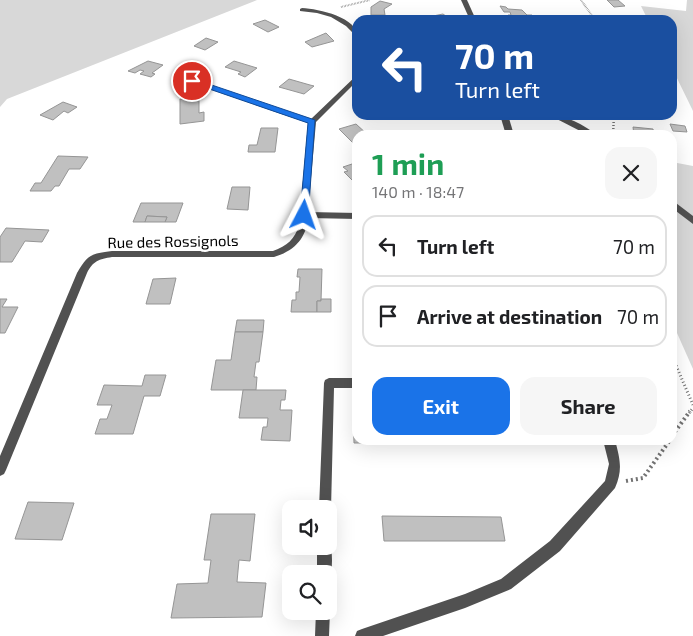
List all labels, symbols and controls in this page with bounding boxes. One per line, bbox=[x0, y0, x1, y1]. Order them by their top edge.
text: 70 m bbox=[455, 34, 534, 76]
icon: left bbox=[372, 35, 437, 100]
pin bbox=[171, 60, 213, 102]
icon: arrive bbox=[178, 67, 206, 95]
text: Turn left bbox=[455, 76, 540, 102]
text: 1 min bbox=[372, 145, 444, 181]
button: close bbox=[605, 147, 657, 199]
text: 140 m · 18:47 bbox=[372, 182, 464, 201]
position arrow bbox=[277, 188, 329, 240]
street label: Rue des Rossignols bbox=[107, 231, 239, 251]
icon: left bbox=[374, 232, 402, 260]
text: Turn left bbox=[417, 235, 494, 258]
text: 70 m bbox=[613, 235, 655, 258]
icon: arrive bbox=[374, 302, 402, 330]
text: Arrive at destination bbox=[417, 305, 602, 328]
text: 70 m bbox=[617, 305, 659, 328]
button: Exit bbox=[372, 377, 510, 435]
button: Share bbox=[520, 377, 657, 435]
map controls bbox=[282, 500, 337, 620]
button: sound bbox=[282, 500, 337, 555]
button: search bbox=[282, 565, 337, 620]

